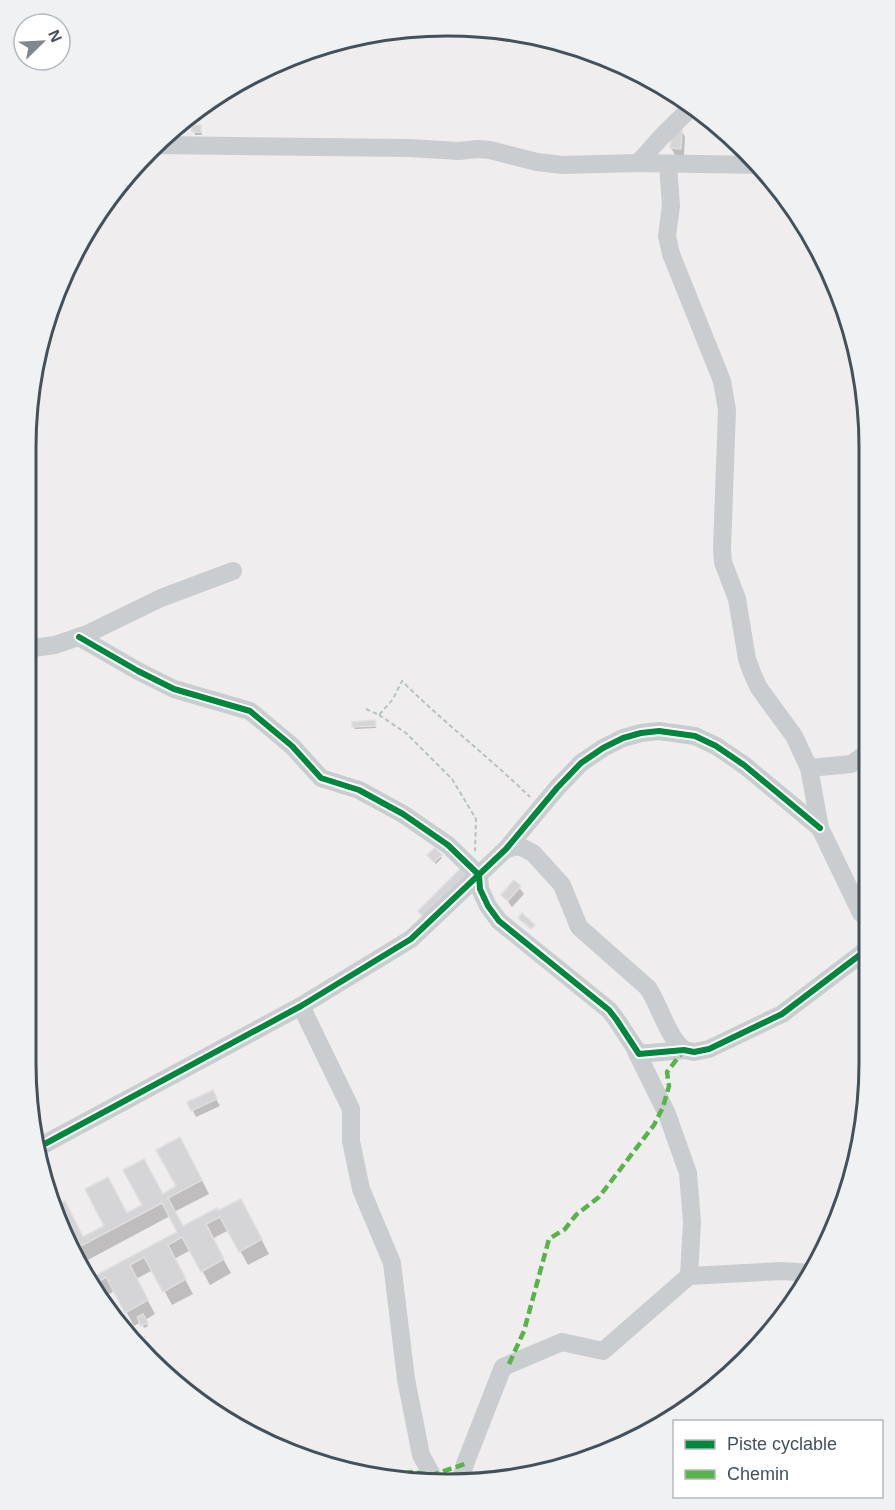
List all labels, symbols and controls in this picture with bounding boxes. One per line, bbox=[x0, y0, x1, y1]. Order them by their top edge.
north arrow bbox=[12, 12, 72, 72]
text: N bbox=[45, 27, 65, 45]
legend bbox=[673, 1420, 883, 1498]
text: Piste cyclable bbox=[727, 1434, 837, 1454]
text: Chemin bbox=[727, 1464, 789, 1484]

